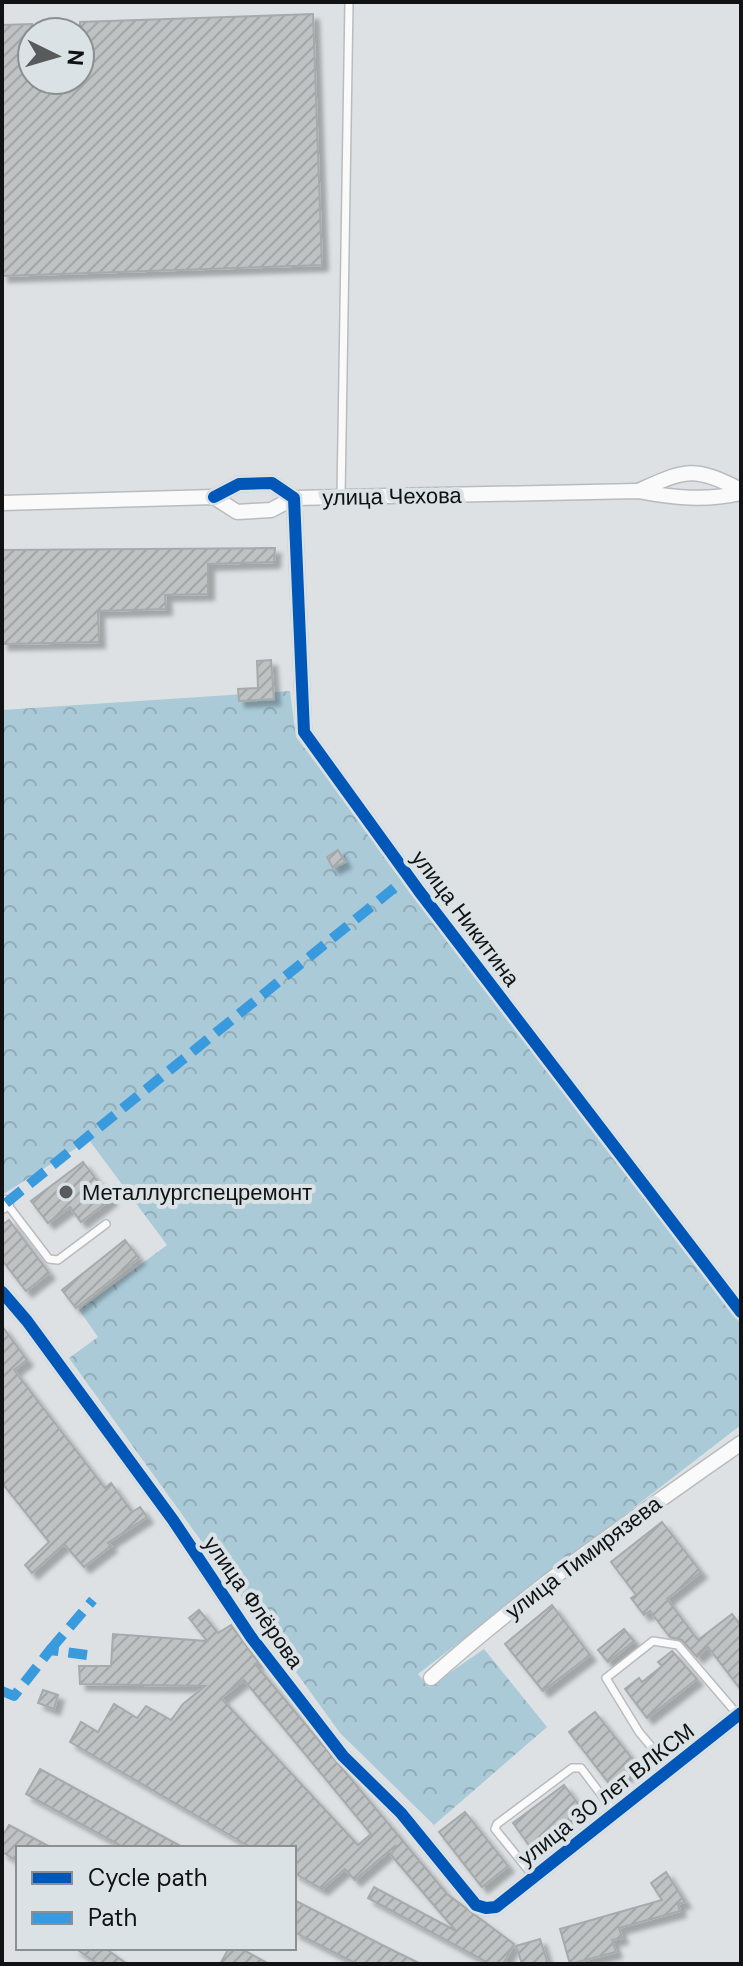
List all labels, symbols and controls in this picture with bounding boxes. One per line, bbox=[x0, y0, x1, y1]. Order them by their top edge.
north arrow bbox=[16, 16, 96, 96]
text: N bbox=[60, 48, 91, 67]
street label: улица Чехова bbox=[322, 481, 463, 512]
street label: улица Никитина bbox=[405, 844, 527, 993]
place label: Металлургспецремонт bbox=[82, 1178, 312, 1207]
marker: Металлургспецремонт bbox=[57, 1183, 75, 1201]
street label: улица Тимирязева bbox=[499, 1489, 668, 1626]
street label: улица Флёрова bbox=[197, 1530, 311, 1675]
street label: улица 30 лет ВЛКСМ bbox=[512, 1717, 700, 1872]
legend bbox=[16, 1846, 296, 1950]
text: Cycle path bbox=[88, 1862, 207, 1893]
text: Path bbox=[88, 1902, 137, 1933]

